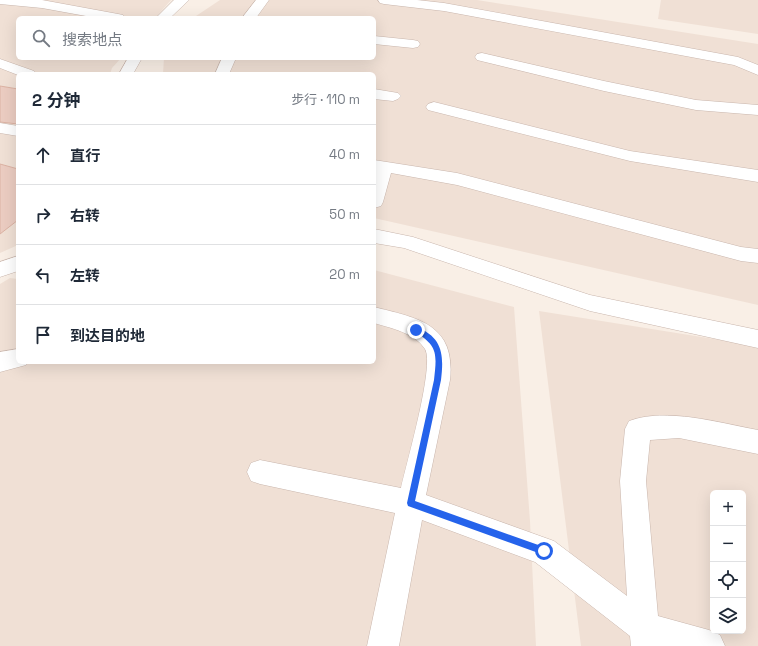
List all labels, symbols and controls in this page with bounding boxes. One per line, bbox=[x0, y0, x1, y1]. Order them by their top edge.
search box bbox=[16, 16, 376, 60]
icon: search bbox=[30, 27, 52, 49]
text: 搜索地点 bbox=[62, 30, 122, 49]
text: 2 分钟 bbox=[32, 89, 80, 111]
text: 步行 · 110 m bbox=[291, 91, 360, 108]
icon: ahead bbox=[32, 144, 54, 166]
text: 直行 bbox=[70, 146, 100, 165]
text: 40 m bbox=[329, 146, 360, 163]
icon: right bbox=[32, 204, 54, 226]
text: 右转 bbox=[70, 206, 100, 225]
text: 50 m bbox=[329, 206, 360, 223]
icon: left bbox=[32, 264, 54, 286]
text: 左转 bbox=[70, 266, 100, 285]
text: 20 m bbox=[329, 266, 360, 283]
route end bbox=[407, 321, 425, 339]
icon: arrive bbox=[32, 324, 54, 346]
text: 到达目的地 bbox=[70, 326, 145, 345]
map controls bbox=[710, 490, 746, 634]
button: + bbox=[710, 490, 746, 526]
button: − bbox=[710, 526, 746, 562]
route start bbox=[535, 542, 553, 560]
button: locate bbox=[710, 562, 746, 598]
button: layers bbox=[710, 598, 746, 634]

